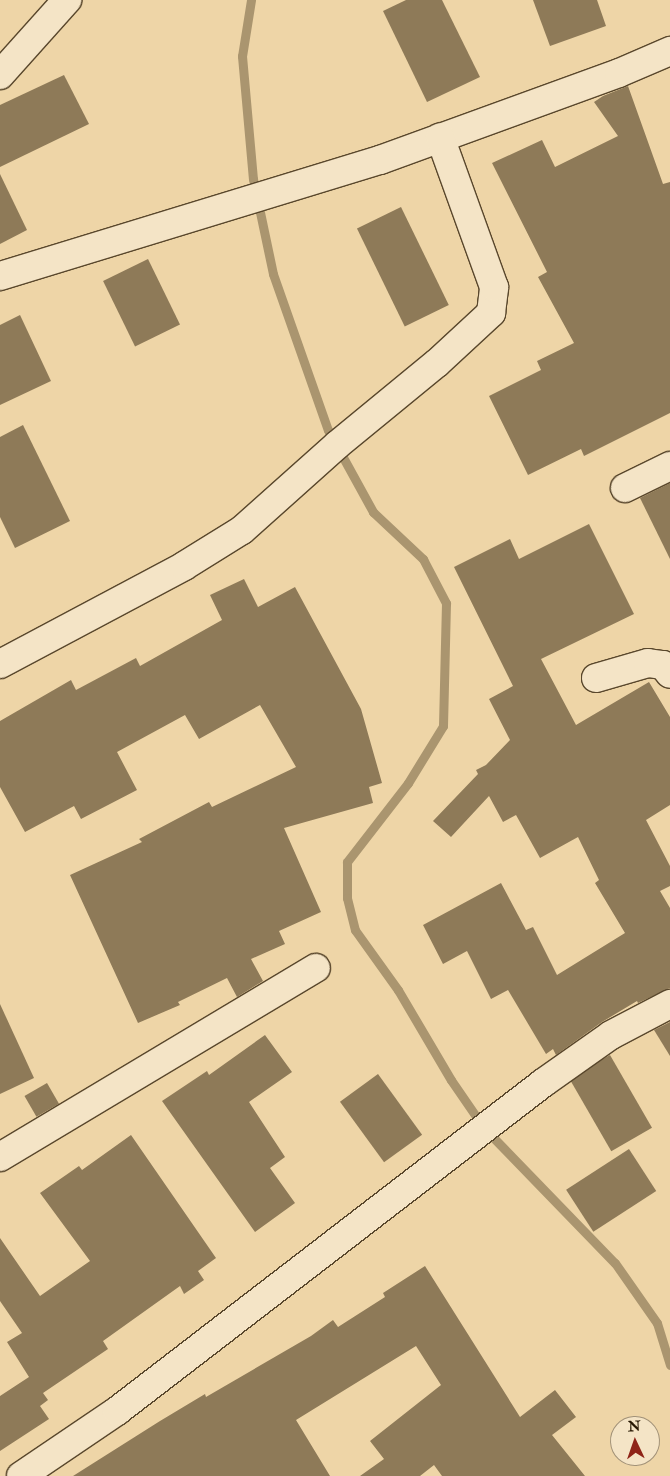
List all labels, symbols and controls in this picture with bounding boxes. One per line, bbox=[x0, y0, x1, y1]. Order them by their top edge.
north arrow bbox=[610, 1416, 660, 1466]
text: N bbox=[628, 1418, 641, 1435]

